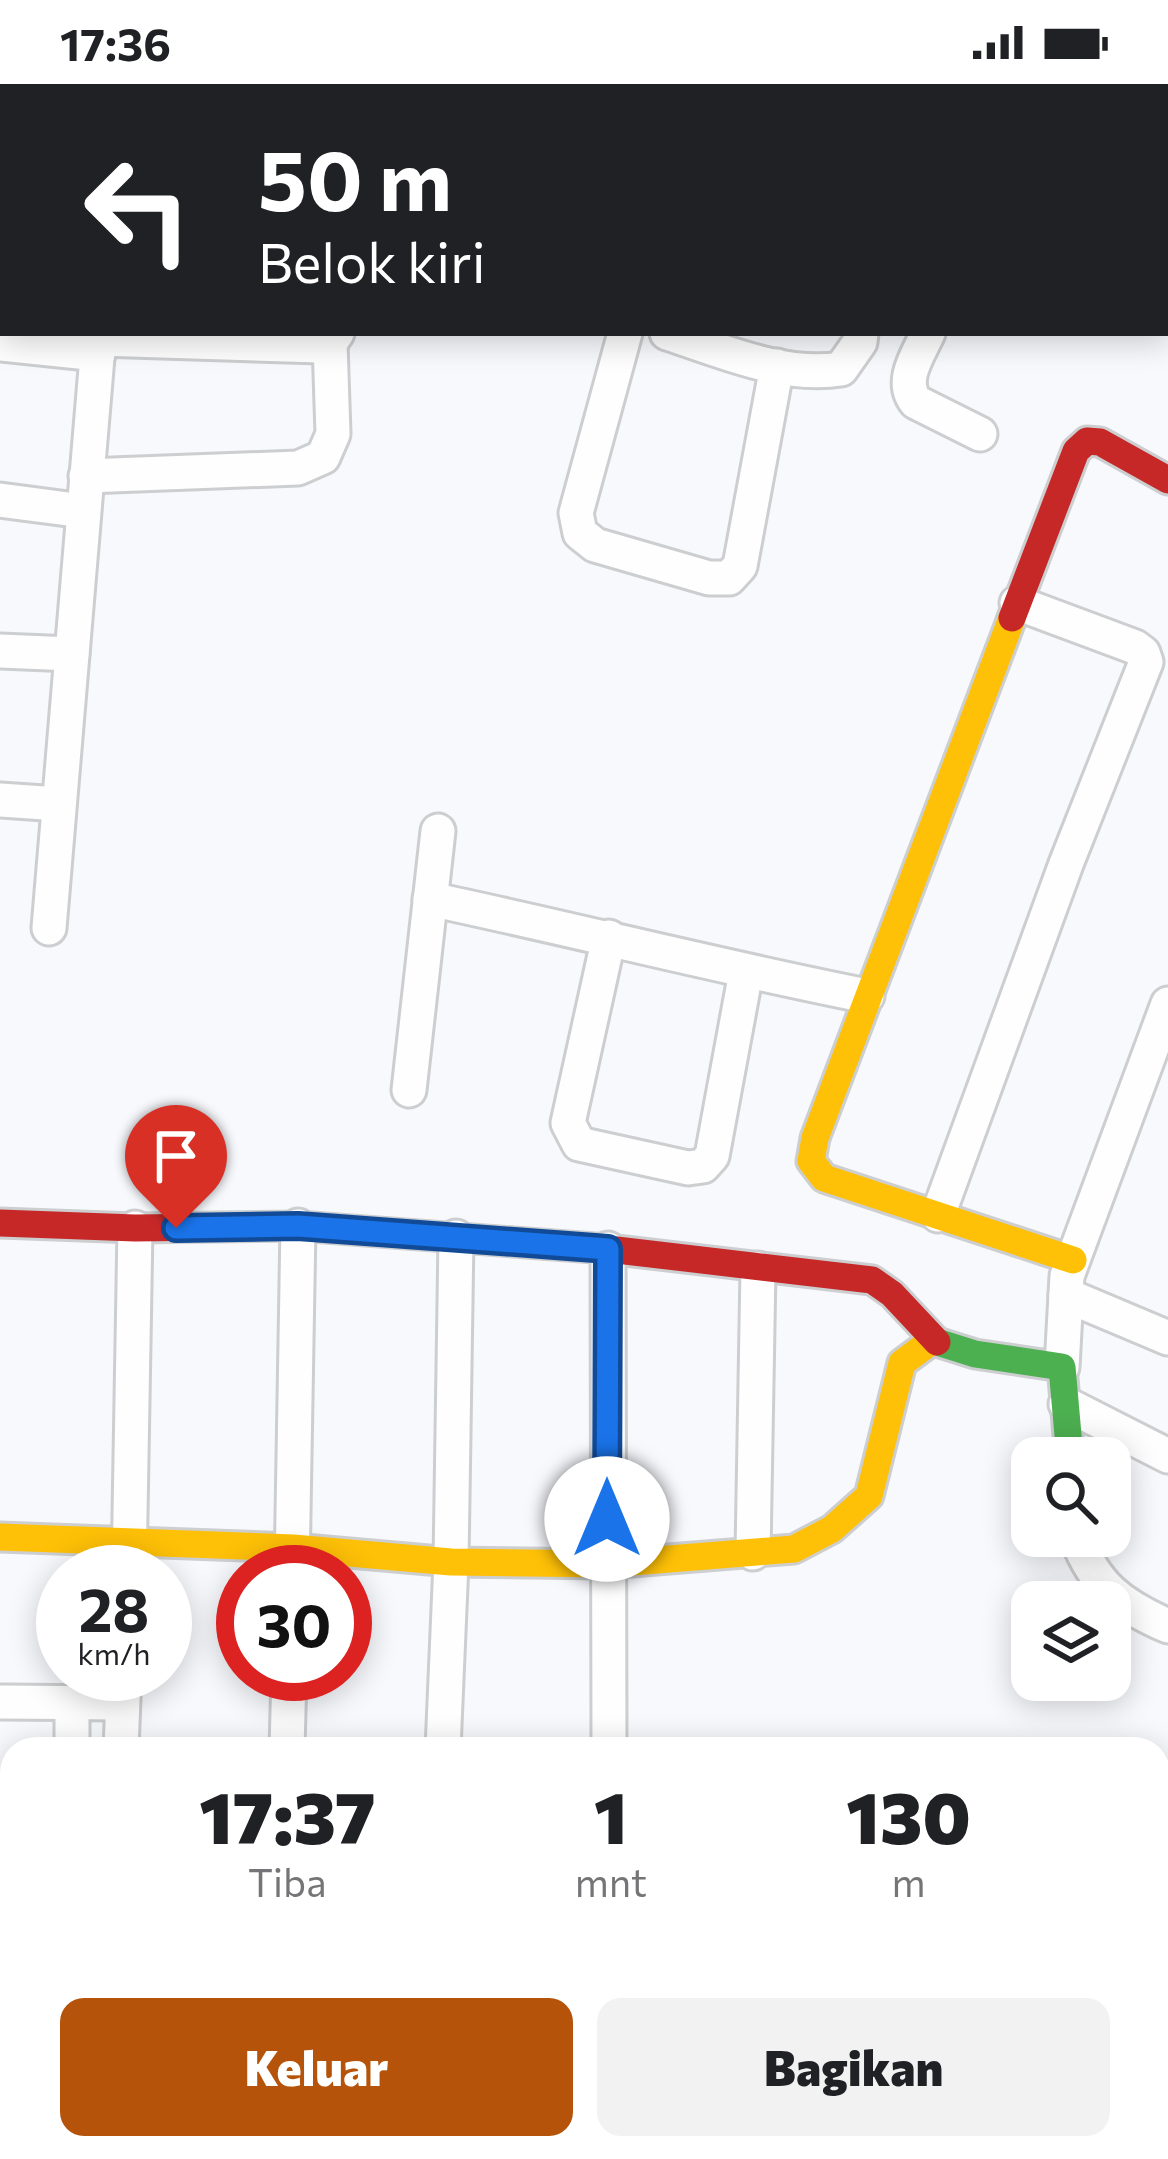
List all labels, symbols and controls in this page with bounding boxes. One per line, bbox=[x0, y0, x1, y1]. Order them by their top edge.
text: 17:36 bbox=[60, 15, 171, 70]
text: 50 m bbox=[258, 126, 452, 228]
icon: left bbox=[60, 132, 216, 288]
text: Belok kiri bbox=[258, 228, 486, 294]
pin bbox=[125, 1105, 227, 1228]
icon: arrive bbox=[143, 1123, 209, 1189]
map controls bbox=[1011, 1437, 1131, 1701]
button: search bbox=[1011, 1437, 1131, 1557]
position arrow bbox=[544, 1456, 670, 1582]
speed limit sign: 30 bbox=[216, 1545, 372, 1701]
text: 28 bbox=[79, 1571, 149, 1644]
button: layers bbox=[1011, 1581, 1131, 1701]
text: km/h bbox=[78, 1634, 150, 1671]
text: 17:37 bbox=[199, 1771, 375, 1859]
text: 1 bbox=[594, 1771, 628, 1859]
text: 130 bbox=[846, 1771, 971, 1859]
text: Tiba bbox=[248, 1857, 327, 1905]
text: mnt bbox=[575, 1857, 647, 1905]
text: m bbox=[892, 1857, 926, 1905]
button: Keluar bbox=[60, 1998, 573, 2136]
button: Bagikan bbox=[597, 1998, 1110, 2136]

